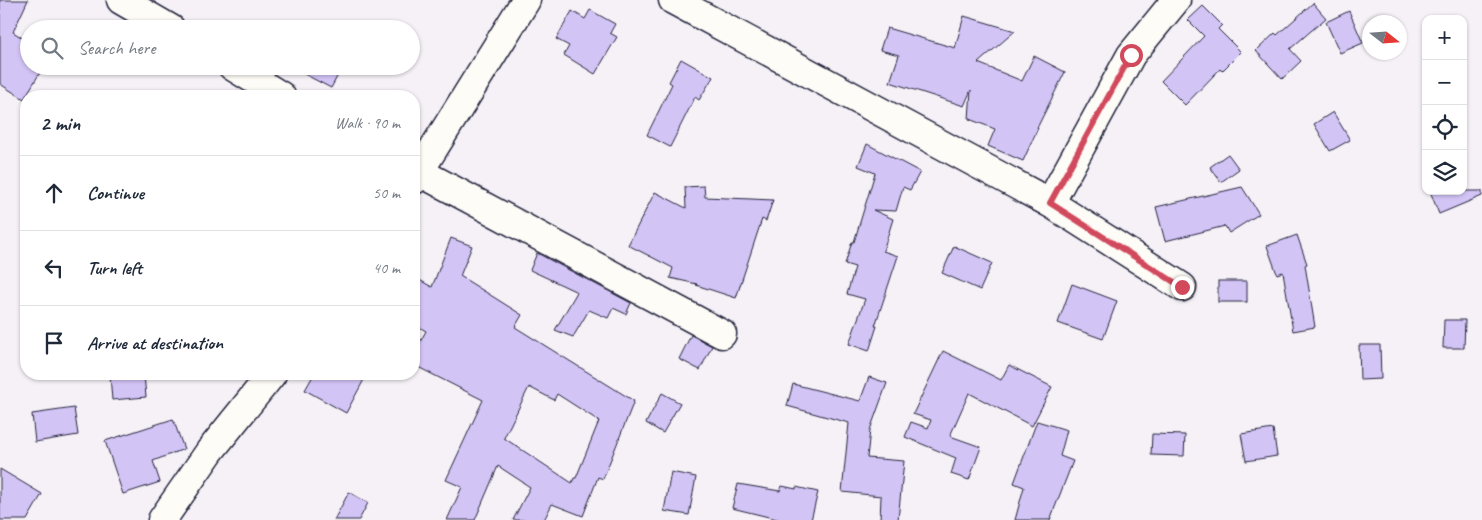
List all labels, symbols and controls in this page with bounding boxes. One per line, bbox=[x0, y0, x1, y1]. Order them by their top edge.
north arrow bbox=[1362, 15, 1407, 60]
map controls bbox=[1422, 15, 1467, 195]
button: + bbox=[1422, 15, 1467, 60]
search box bbox=[20, 20, 420, 75]
icon: search bbox=[38, 34, 66, 62]
text: Search here bbox=[78, 36, 155, 60]
route start bbox=[1120, 44, 1143, 67]
button: − bbox=[1422, 60, 1467, 105]
button: locate bbox=[1422, 105, 1467, 150]
text: 2 min bbox=[40, 110, 80, 136]
text: Walk · 90 m bbox=[335, 113, 400, 133]
button: layers bbox=[1422, 150, 1467, 195]
icon: ahead bbox=[40, 179, 68, 207]
text: Continue bbox=[87, 181, 144, 205]
text: 50 m bbox=[373, 183, 400, 203]
icon: left bbox=[40, 254, 68, 282]
text: Turn left bbox=[87, 256, 142, 280]
text: 40 m bbox=[373, 258, 400, 278]
route end bbox=[1171, 276, 1194, 299]
icon: arrive bbox=[40, 329, 68, 357]
text: Arrive at destination bbox=[87, 331, 223, 355]

